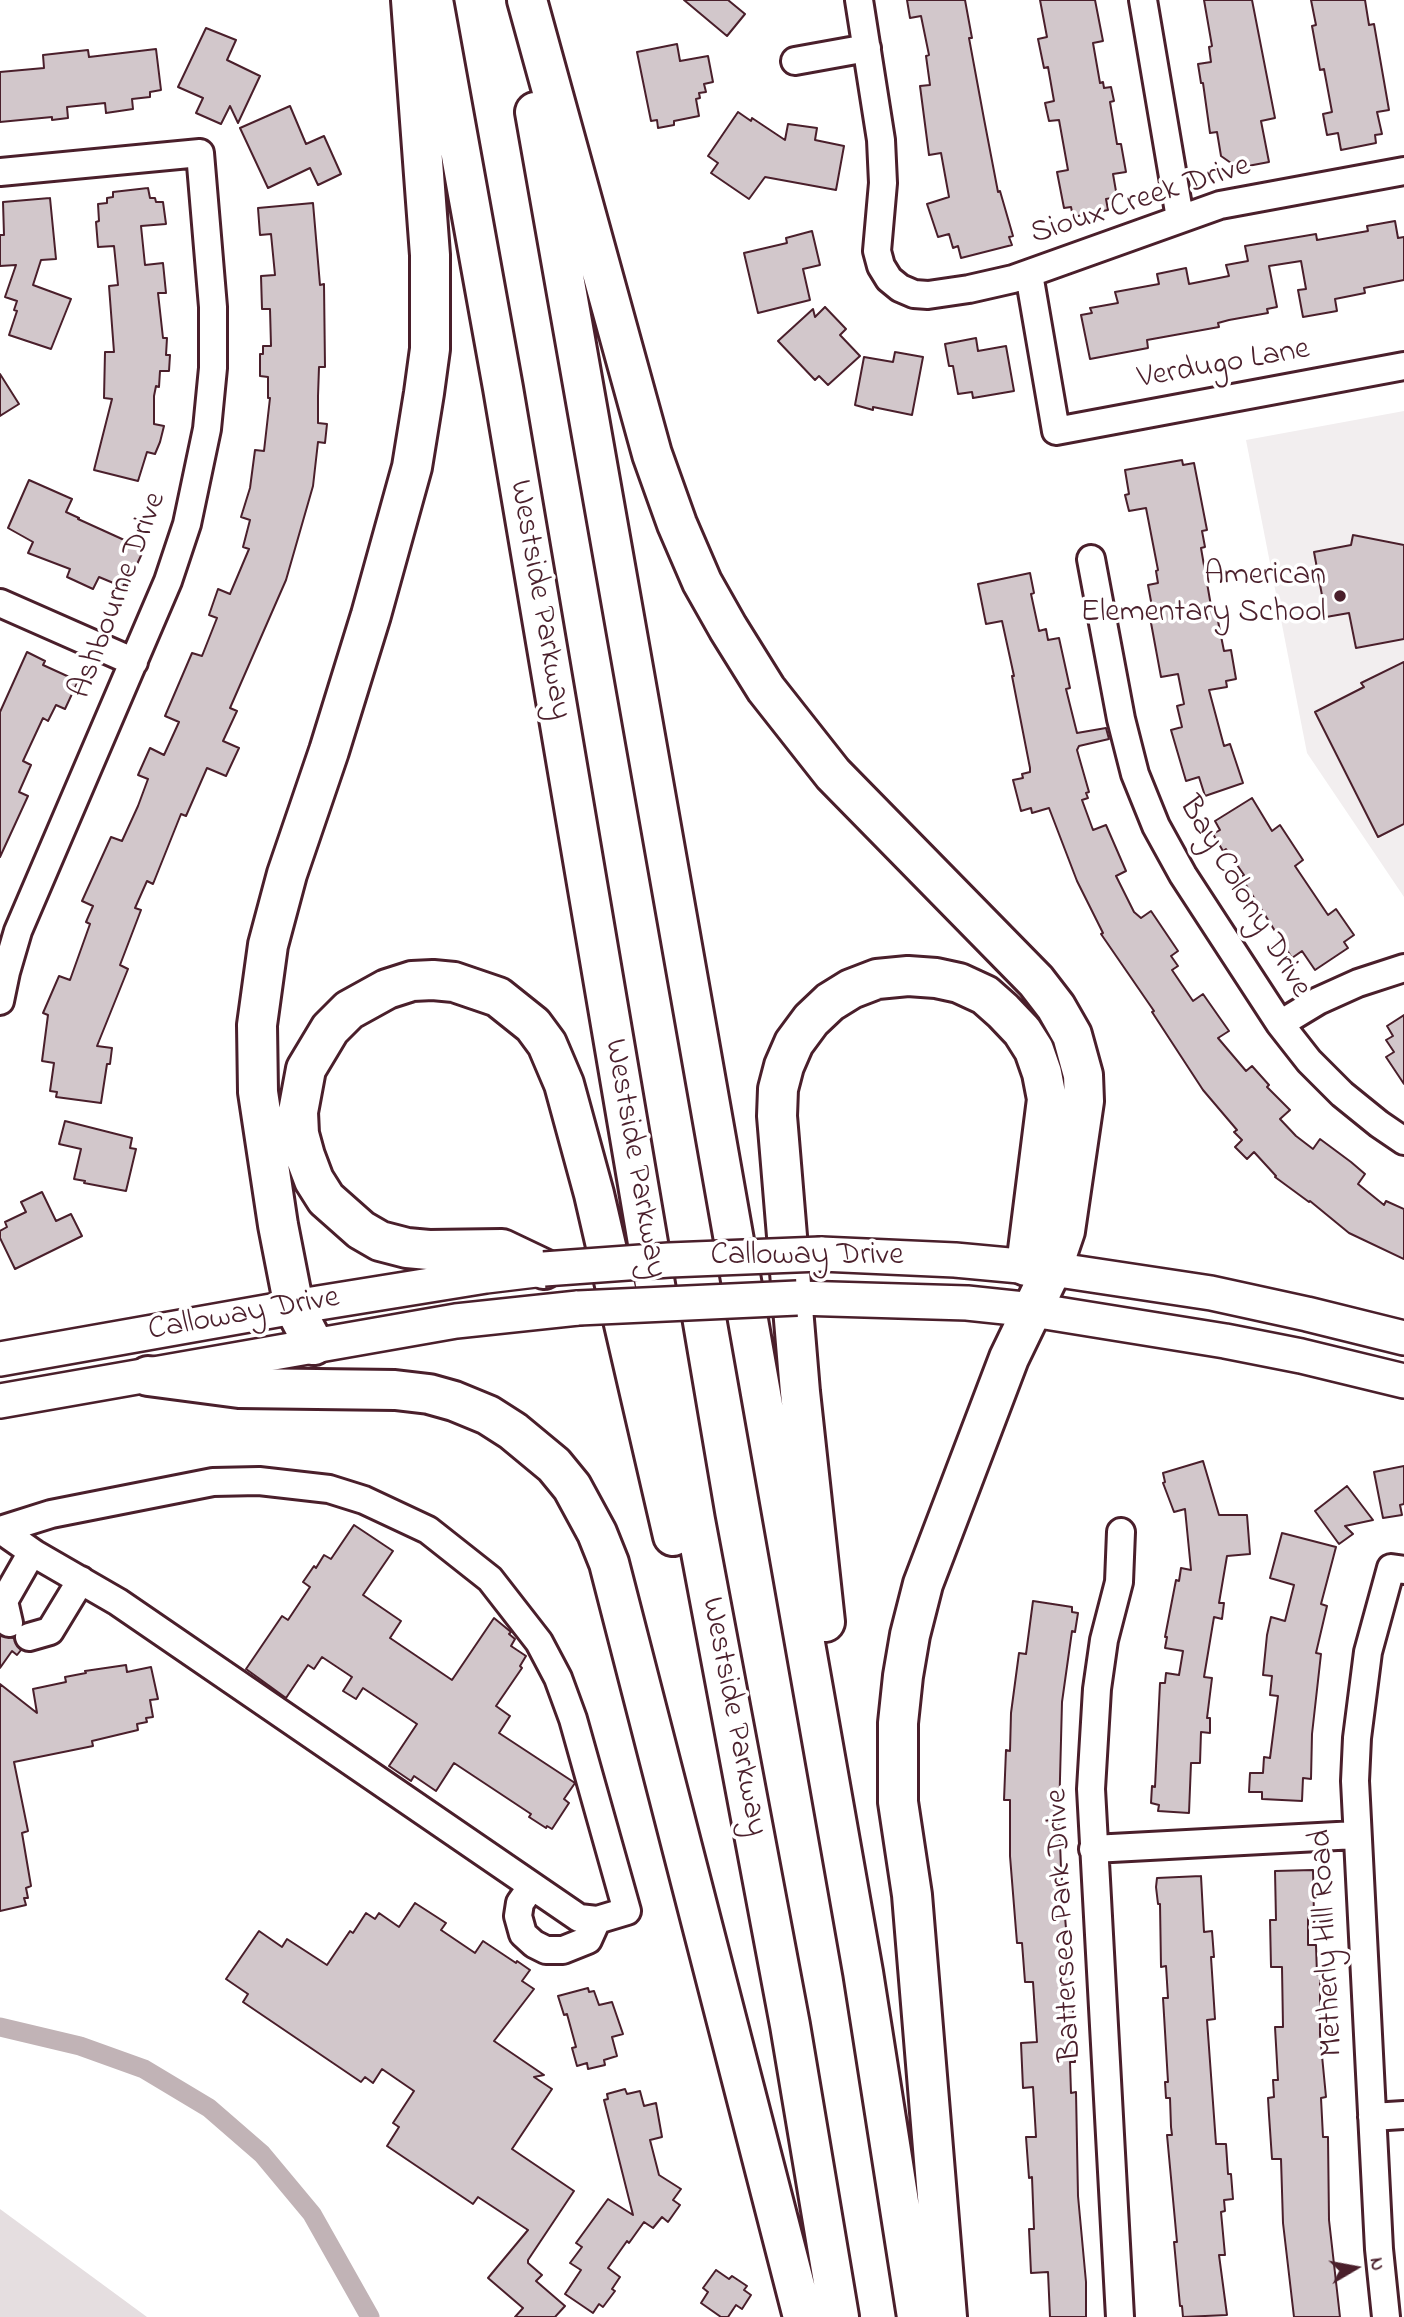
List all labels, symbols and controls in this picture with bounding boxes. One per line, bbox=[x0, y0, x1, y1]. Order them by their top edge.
street label: Sioux Creek Drive bbox=[1026, 148, 1256, 256]
street label: Verdugo Lane bbox=[1135, 332, 1313, 400]
street label: Westside Parkway bbox=[498, 477, 578, 723]
street label: Ashbourne Drive bbox=[63, 487, 177, 705]
place label: American Elementary School bbox=[1081, 559, 1326, 634]
marker: American Elementary School bbox=[1332, 588, 1348, 604]
street label: Bay Colony Drive bbox=[1168, 790, 1318, 1006]
street label: Westside Parkway bbox=[593, 1036, 673, 1282]
street label: Calloway Drive bbox=[710, 1239, 904, 1277]
street label: Calloway Drive bbox=[146, 1280, 342, 1352]
street label: Westside Parkway bbox=[690, 1594, 774, 1840]
street label: Battersea Park Drive bbox=[1040, 1788, 1092, 2062]
street label: Metherly Hill Road bbox=[1304, 1828, 1354, 2058]
north arrow bbox=[1320, 2233, 1390, 2303]
text: N bbox=[1362, 2256, 1391, 2273]

